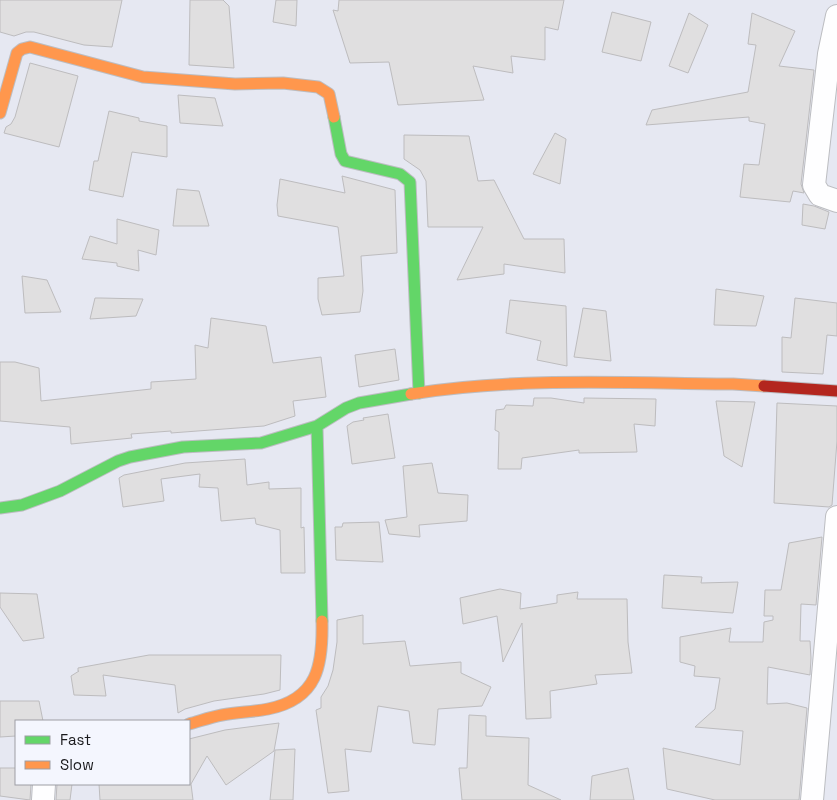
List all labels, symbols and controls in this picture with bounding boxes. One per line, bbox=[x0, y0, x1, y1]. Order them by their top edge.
legend bbox=[15, 720, 190, 785]
text: Fast bbox=[60, 730, 91, 749]
text: Slow bbox=[60, 755, 94, 774]

